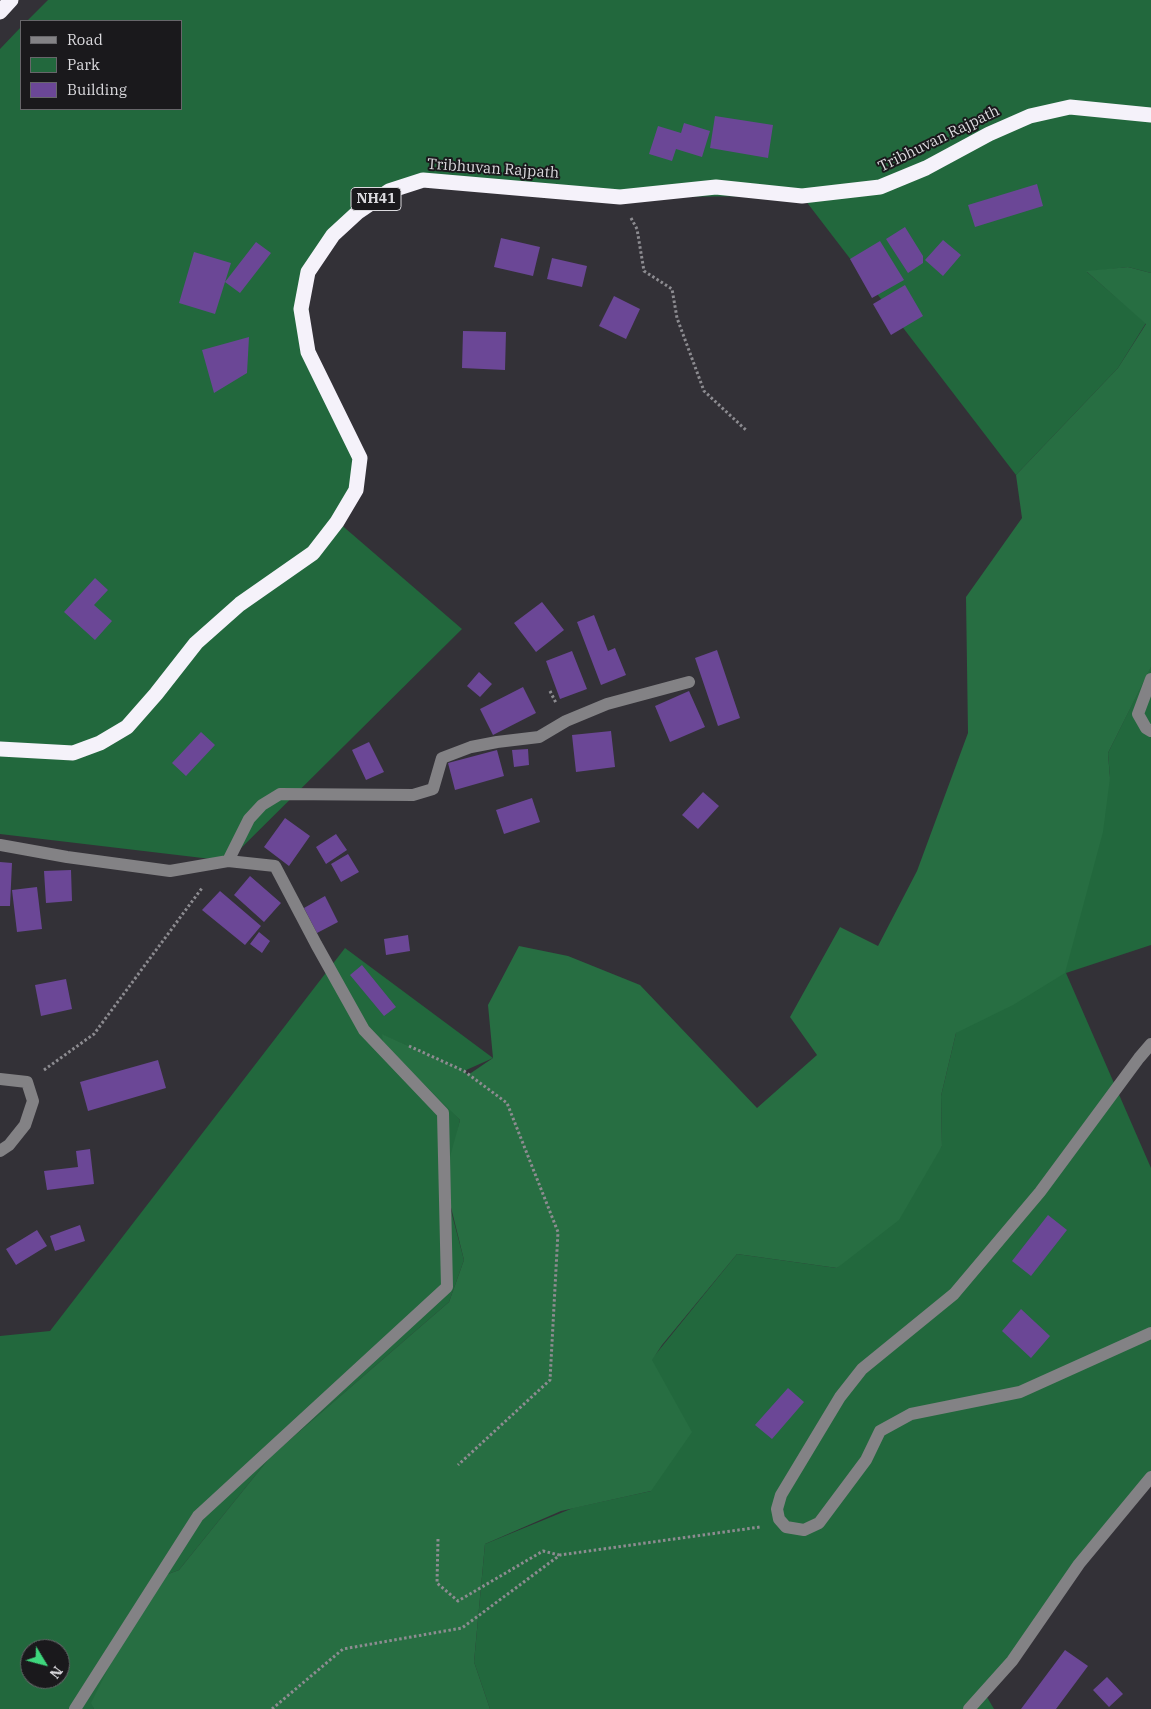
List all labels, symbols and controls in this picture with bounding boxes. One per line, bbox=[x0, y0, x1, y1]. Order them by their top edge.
legend bbox=[20, 20, 182, 110]
text: Road bbox=[67, 30, 103, 49]
text: Park bbox=[67, 55, 100, 74]
text: Building bbox=[67, 80, 127, 99]
street label: Tribhuvan Rajpath bbox=[876, 102, 1002, 176]
street label: Tribhuvan Rajpath bbox=[426, 155, 560, 183]
road number: NH41 bbox=[351, 188, 401, 210]
north arrow bbox=[20, 1639, 70, 1689]
text: N bbox=[46, 1663, 67, 1682]

